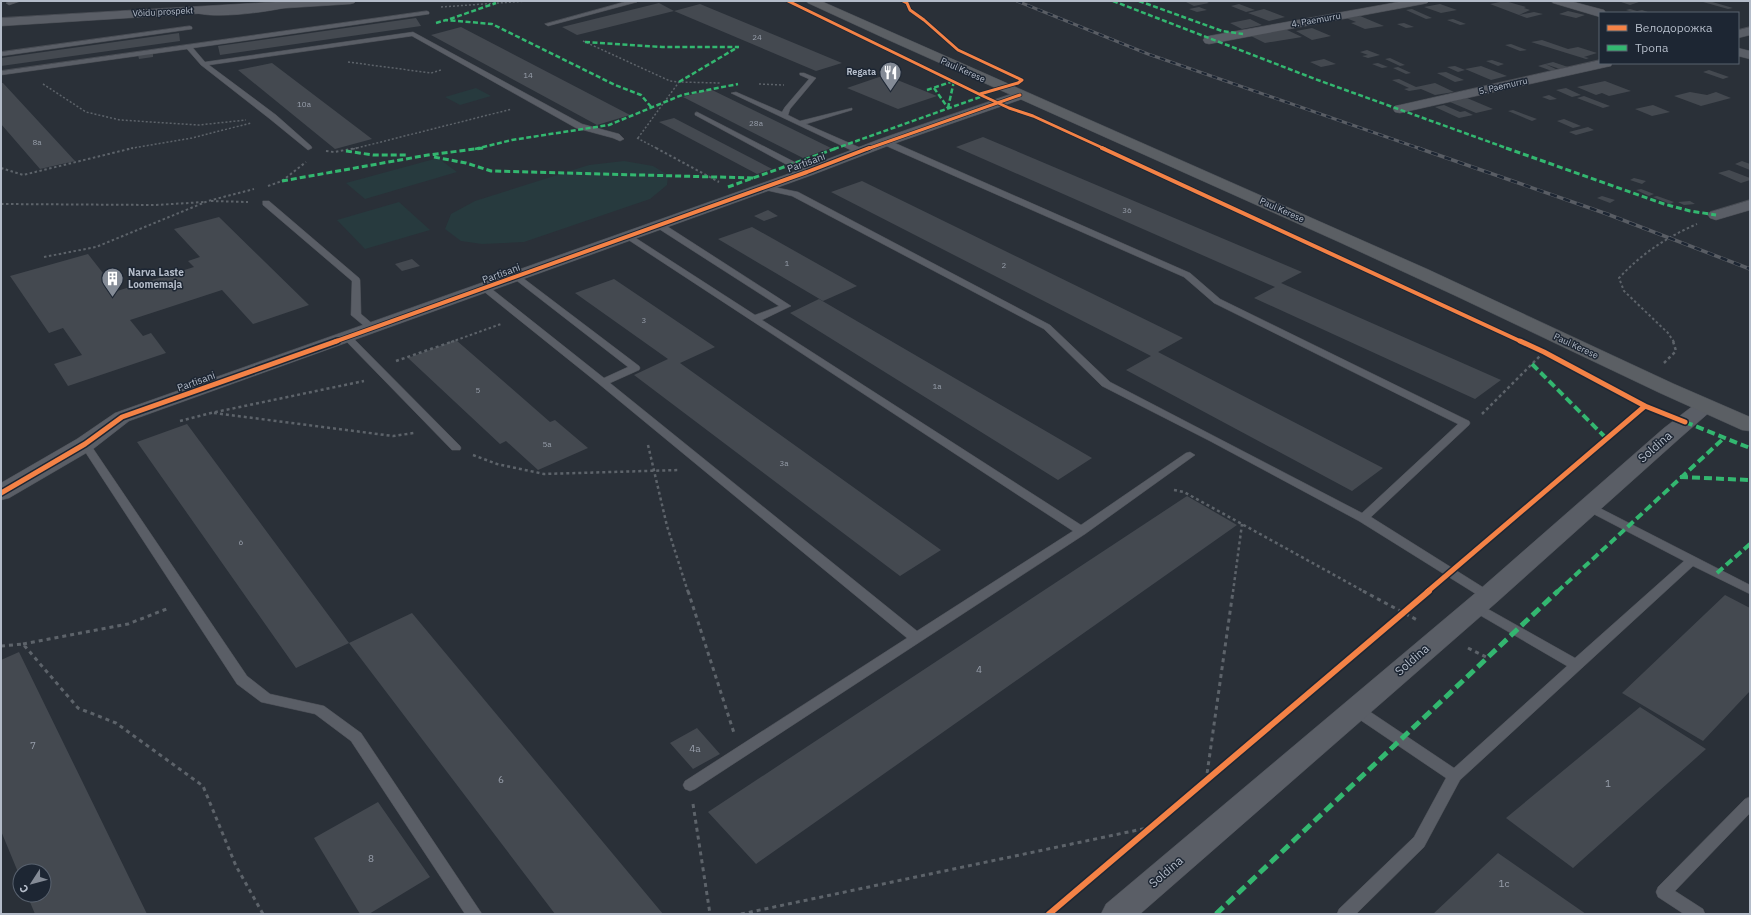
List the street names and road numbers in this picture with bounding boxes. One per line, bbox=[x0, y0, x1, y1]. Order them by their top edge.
street label: Võidu prospekt bbox=[132, 4, 194, 19]
street label: 4. Paemurru bbox=[1290, 10, 1341, 29]
street label: Paul Kerese bbox=[939, 55, 987, 84]
street label: 5. Paemurru bbox=[1477, 75, 1528, 96]
street label: Partisani bbox=[785, 150, 827, 175]
street label: Paul Kerese bbox=[1258, 195, 1306, 224]
street label: Partisani bbox=[480, 261, 522, 286]
street label: Paul Kerese bbox=[1552, 330, 1600, 361]
street label: Partisani bbox=[175, 369, 217, 394]
street label: Soldina bbox=[1635, 427, 1675, 465]
street label: Soldina bbox=[1392, 640, 1432, 678]
street label: Soldina bbox=[1146, 852, 1186, 890]

